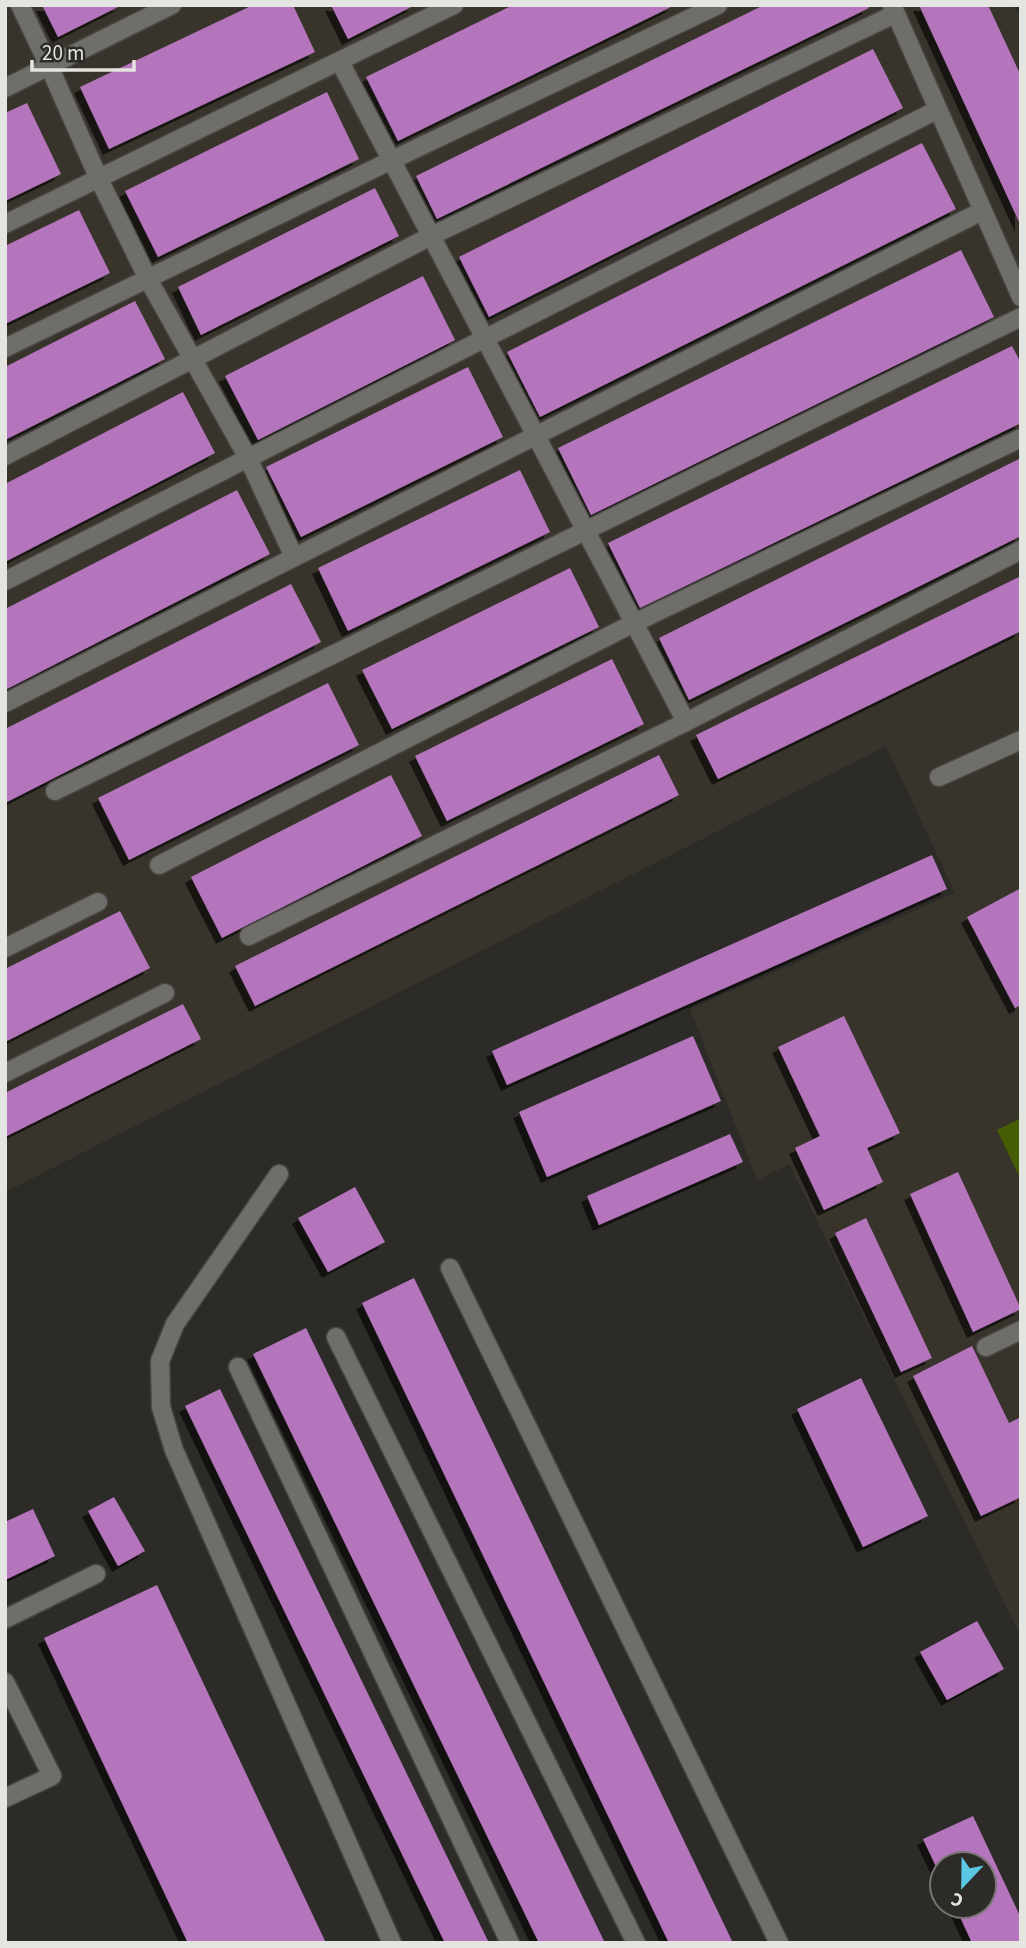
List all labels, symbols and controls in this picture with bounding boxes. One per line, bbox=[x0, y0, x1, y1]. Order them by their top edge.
scale bar bbox=[32, 28, 133, 72]
text: 20 m bbox=[42, 38, 84, 68]
north arrow bbox=[928, 1850, 998, 1920]
text: С bbox=[947, 1885, 967, 1914]

